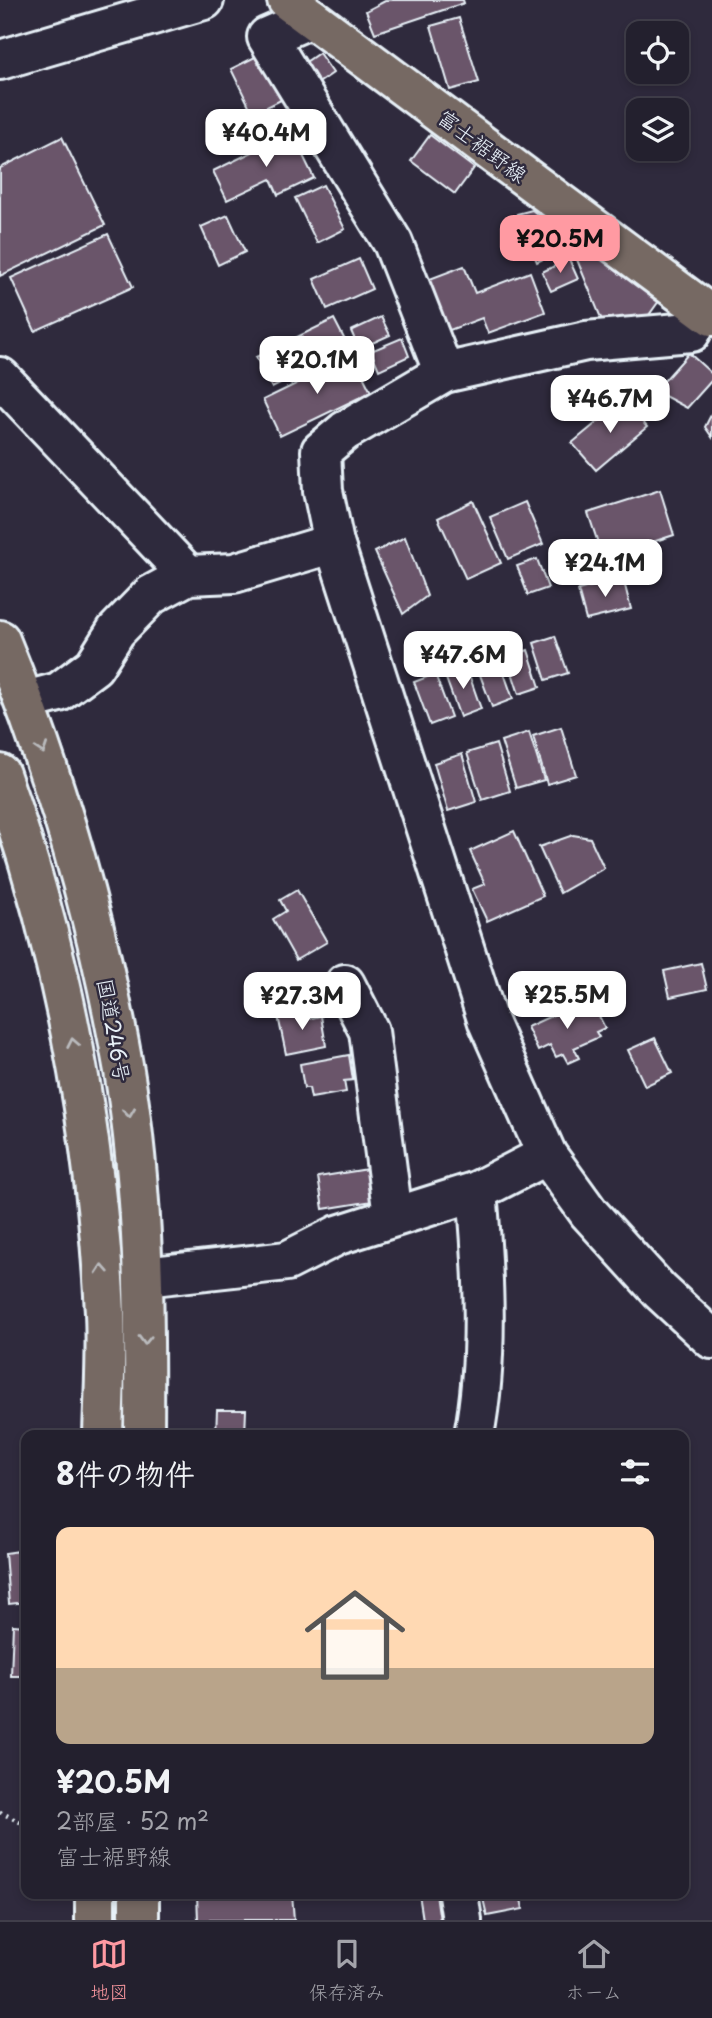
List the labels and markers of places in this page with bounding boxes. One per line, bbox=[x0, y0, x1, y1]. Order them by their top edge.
pin: ¥40.4M bbox=[209, 110, 323, 169]
pin: ¥20.5M bbox=[503, 216, 617, 275]
pin: ¥20.1M bbox=[260, 336, 374, 396]
pin: ¥46.7M bbox=[553, 376, 667, 435]
pin: ¥24.1M bbox=[548, 540, 662, 599]
pin: ¥47.6M bbox=[406, 632, 520, 691]
pin: ¥27.3M bbox=[245, 972, 359, 1032]
pin: ¥25.5M bbox=[510, 972, 624, 1031]

